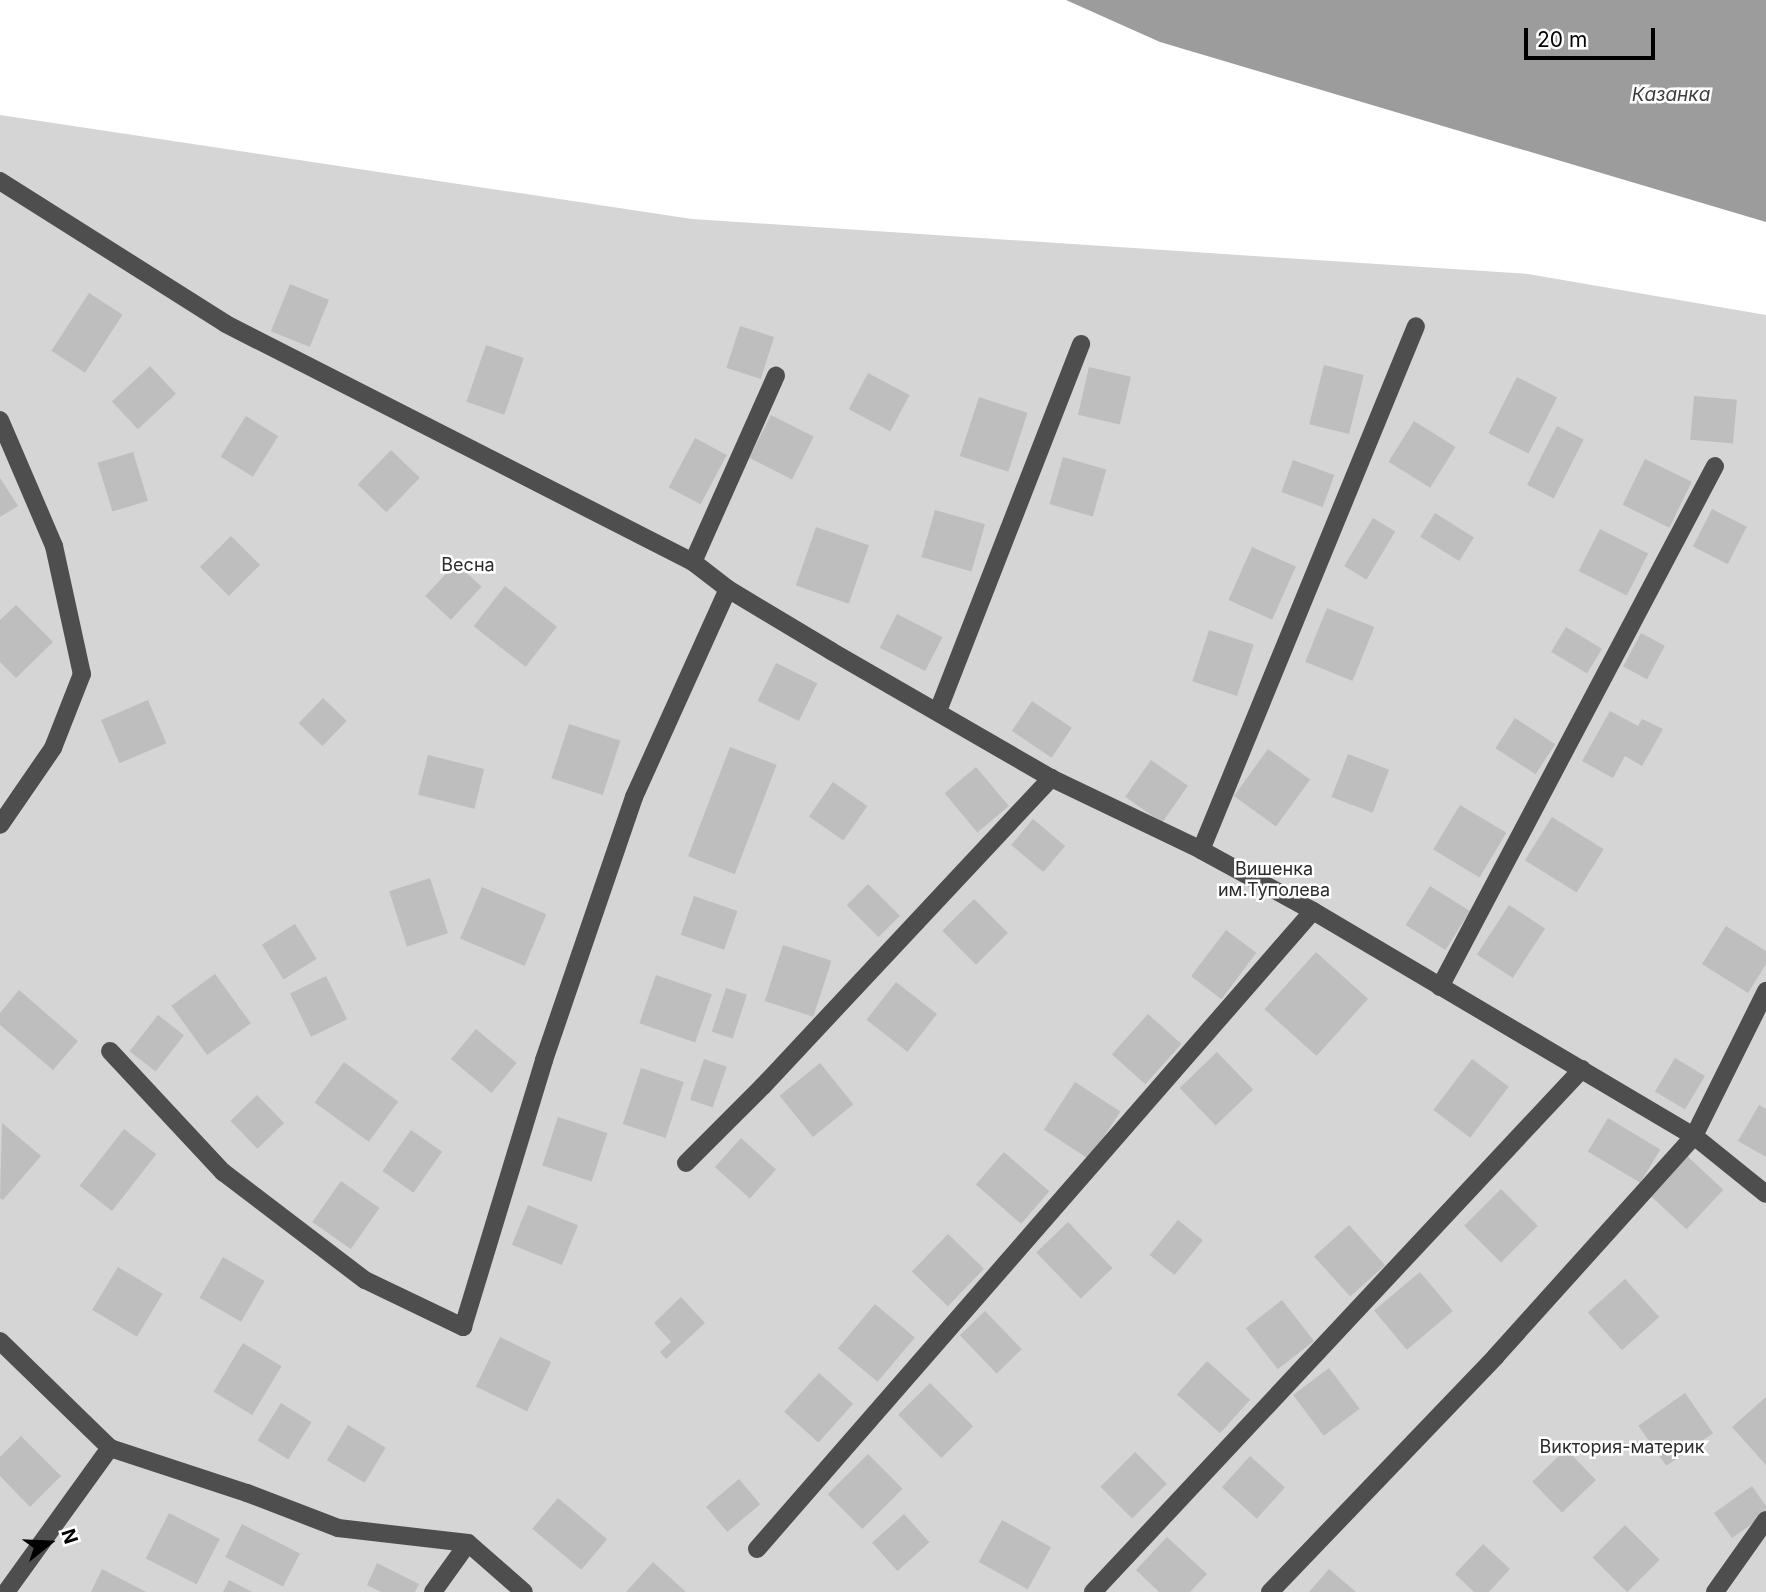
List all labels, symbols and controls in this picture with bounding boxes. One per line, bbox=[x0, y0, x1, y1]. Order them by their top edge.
scale bar bbox=[1528, 14, 1659, 58]
text: 20 m bbox=[1537, 27, 1587, 52]
water label: Казанка bbox=[1632, 84, 1710, 106]
park label: Весна bbox=[441, 554, 495, 576]
park label: Вишенка им.Туполева bbox=[1218, 859, 1330, 902]
park label: Виктория-материк bbox=[1540, 1436, 1704, 1458]
north arrow bbox=[14, 1508, 84, 1578]
text: N bbox=[56, 1526, 83, 1547]

